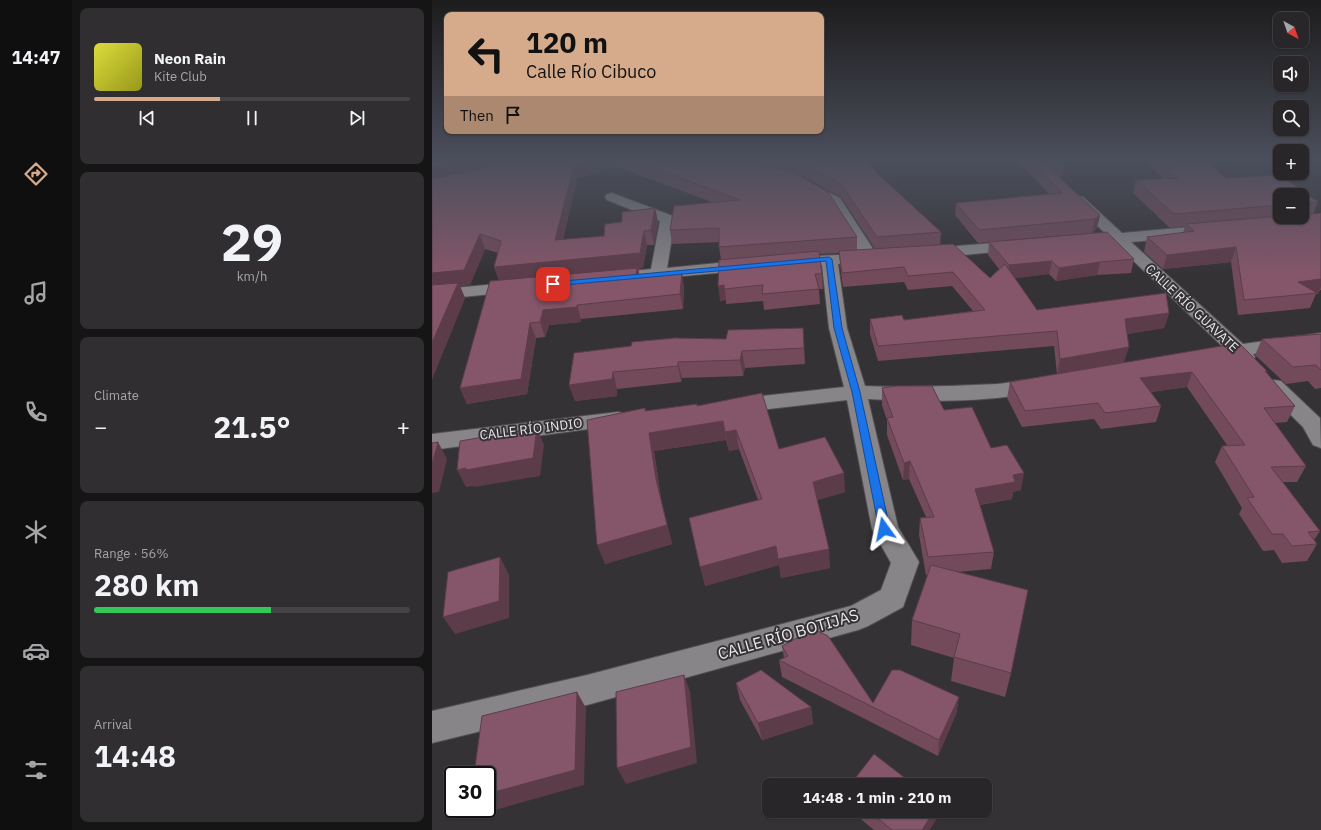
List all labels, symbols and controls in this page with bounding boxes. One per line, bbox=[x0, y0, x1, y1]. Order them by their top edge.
north arrow bbox=[1273, 12, 1309, 48]
map controls bbox=[1273, 12, 1309, 224]
text: 120 m bbox=[526, 24, 608, 61]
icon: left bbox=[460, 28, 512, 80]
text: 14:47 bbox=[11, 46, 61, 69]
text: Neon Rain bbox=[154, 49, 226, 68]
button: sound bbox=[1273, 56, 1309, 92]
text: Calle Río Cibuco bbox=[526, 60, 656, 83]
text: Kite Club bbox=[154, 68, 207, 85]
button: search bbox=[1273, 100, 1309, 136]
icon: arrive bbox=[502, 104, 524, 126]
text: Then bbox=[460, 106, 494, 125]
icon: previous bbox=[136, 107, 158, 129]
icon: pause bbox=[241, 107, 263, 129]
icon: next bbox=[346, 107, 368, 129]
button: + bbox=[1273, 144, 1309, 180]
icon: directions bbox=[22, 160, 50, 188]
button: − bbox=[1273, 188, 1309, 224]
text: 29 bbox=[221, 208, 283, 275]
street label: CALLE RÍO GUAVATE bbox=[1142, 260, 1242, 356]
pin bbox=[536, 267, 570, 301]
text: km/h bbox=[237, 268, 267, 285]
icon: arrive bbox=[542, 273, 564, 295]
icon: music bbox=[22, 279, 50, 307]
text: Climate bbox=[94, 387, 139, 404]
icon: phone bbox=[22, 398, 50, 426]
text: 21.5° bbox=[213, 407, 291, 446]
text: − bbox=[94, 412, 107, 441]
text: + bbox=[397, 412, 410, 441]
street label: CALLE RÍO INDIO bbox=[479, 414, 583, 444]
position arrow bbox=[863, 508, 905, 550]
icon: climate bbox=[22, 518, 50, 546]
text: Range · 56% bbox=[94, 545, 168, 562]
text: 280 km bbox=[94, 565, 199, 604]
street label: CALLE RÍO BOTIJAS bbox=[715, 603, 861, 664]
icon: car bbox=[22, 637, 50, 665]
text: Arrival bbox=[94, 716, 132, 733]
text: 14:48 bbox=[94, 736, 176, 775]
icon: filters bbox=[22, 756, 50, 784]
speed limit sign: 30 bbox=[444, 766, 496, 818]
text: 14:48 · 1 min · 210 m bbox=[803, 788, 951, 807]

